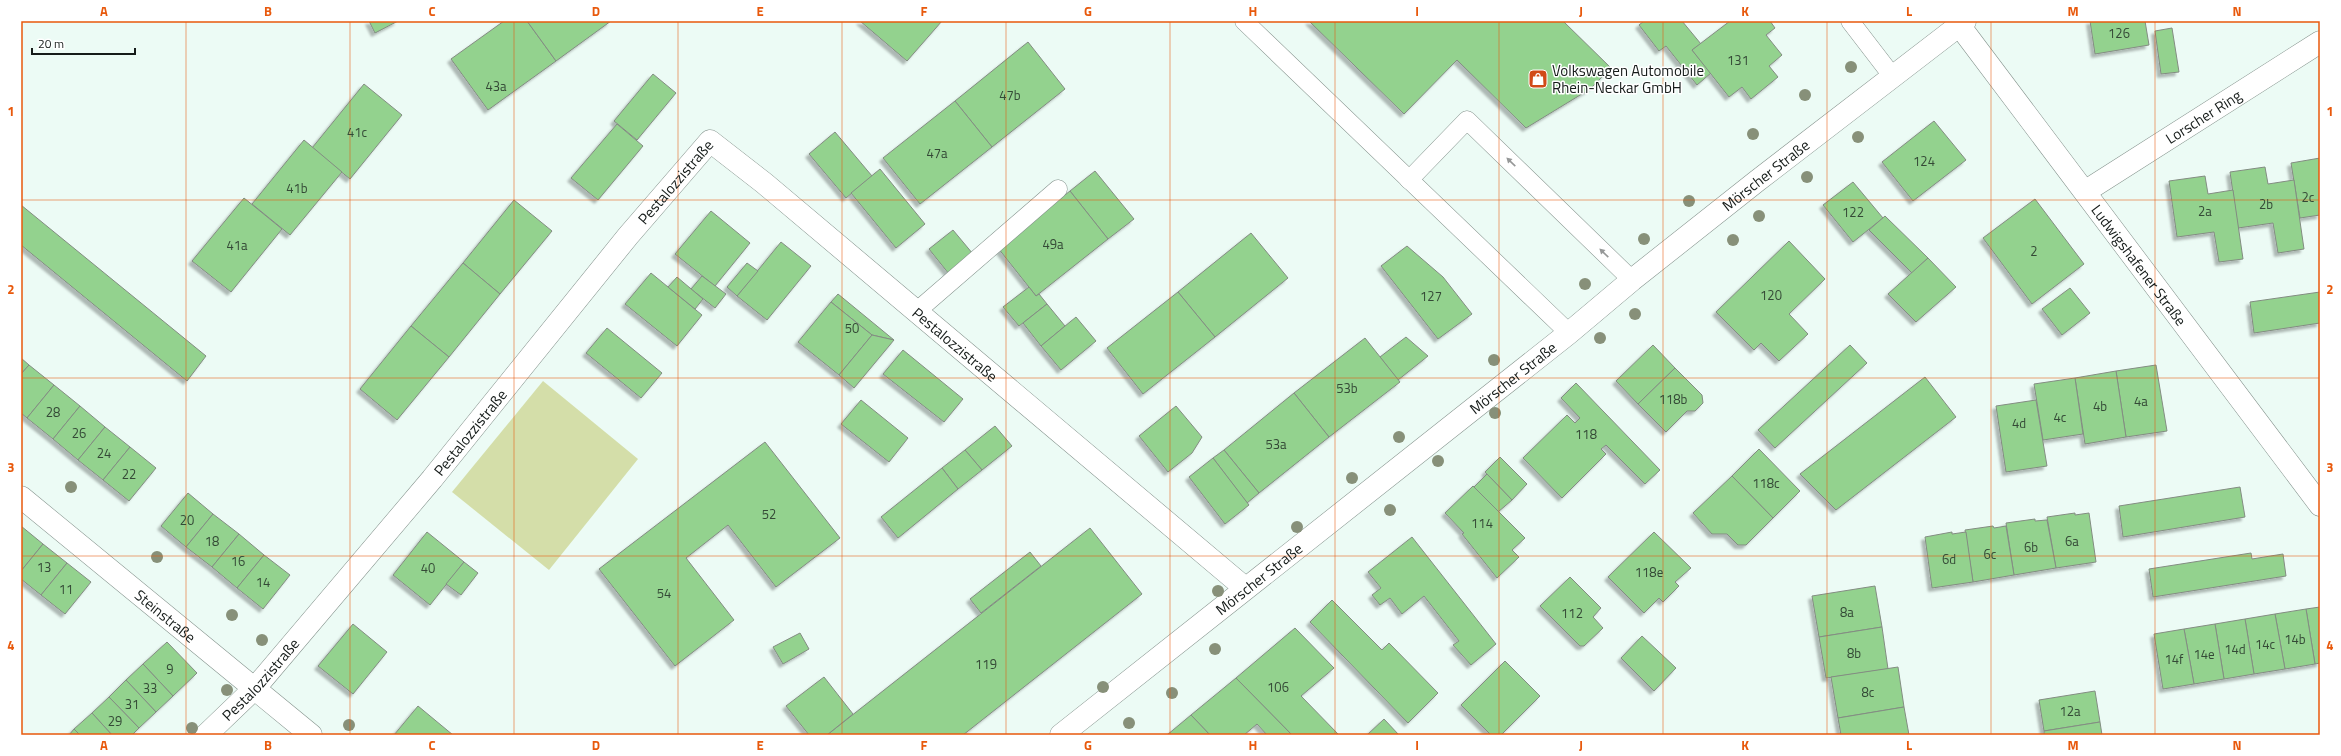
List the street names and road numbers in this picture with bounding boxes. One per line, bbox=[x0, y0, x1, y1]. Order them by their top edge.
street label: Lorscher Ring bbox=[2161, 83, 2246, 149]
street label: Mörscher Straße bbox=[1717, 133, 1814, 216]
street label: Pestalozzistraße bbox=[632, 134, 718, 229]
street label: Ludwigshafener Straße bbox=[2086, 199, 2193, 330]
street label: Pestalozzistraße bbox=[908, 301, 1003, 387]
street label: Mörscher Straße bbox=[1464, 336, 1561, 419]
street label: Pestalozzistraße bbox=[428, 384, 512, 480]
street label: Mörscher Straße bbox=[1210, 537, 1307, 620]
street label: Steinstraße bbox=[130, 583, 201, 648]
street label: Pestalozzistraße bbox=[216, 633, 304, 726]

